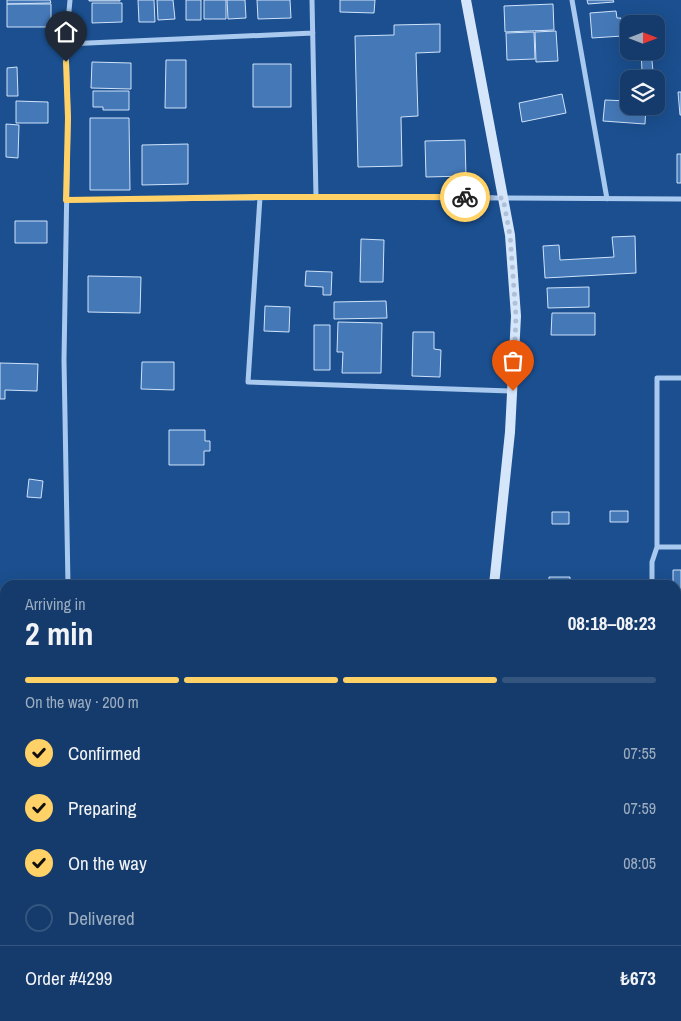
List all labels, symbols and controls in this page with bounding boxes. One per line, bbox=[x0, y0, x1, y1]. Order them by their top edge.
pin bbox=[45, 11, 87, 62]
north arrow bbox=[620, 15, 665, 60]
map controls bbox=[620, 15, 665, 115]
icon: home bbox=[52, 18, 80, 46]
button: layers bbox=[620, 70, 665, 115]
courier bbox=[440, 172, 490, 222]
icon: bike bbox=[451, 183, 479, 211]
pin bbox=[492, 340, 534, 391]
icon: bag bbox=[499, 347, 527, 375]
text: Arriving in bbox=[25, 593, 86, 615]
text: 08:18–08:23 bbox=[568, 610, 656, 636]
text: 2 min bbox=[25, 612, 94, 655]
text: On the way · 200 m bbox=[25, 691, 139, 713]
icon: check bbox=[25, 739, 53, 767]
text: Confirmed bbox=[68, 740, 141, 766]
text: 07:55 bbox=[623, 742, 656, 764]
icon: check bbox=[25, 794, 53, 822]
text: Preparing bbox=[68, 795, 136, 821]
text: 07:59 bbox=[623, 797, 656, 819]
icon: check bbox=[25, 849, 53, 877]
text: On the way bbox=[68, 850, 147, 876]
text: 08:05 bbox=[623, 852, 656, 874]
text: Delivered bbox=[68, 905, 135, 931]
text: Order #4299 bbox=[25, 965, 112, 991]
text: ₺673 bbox=[620, 965, 656, 991]

